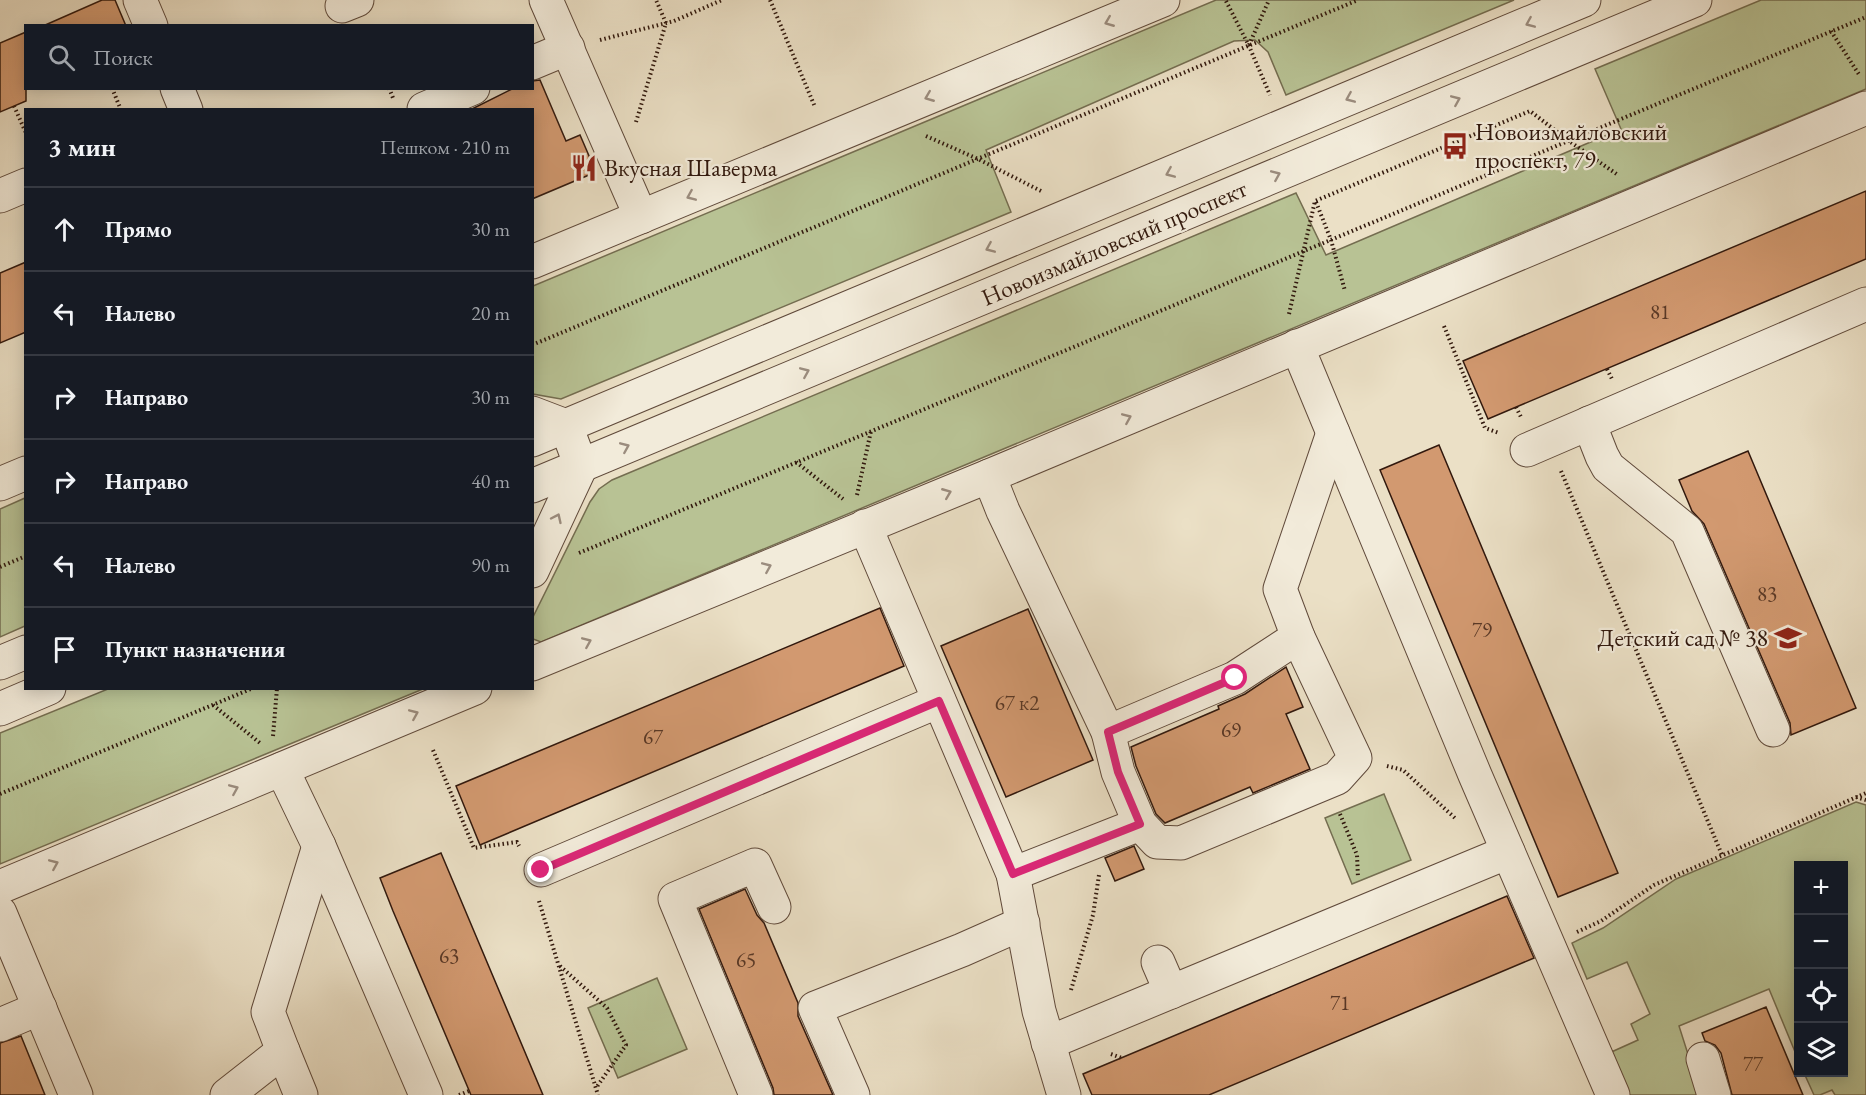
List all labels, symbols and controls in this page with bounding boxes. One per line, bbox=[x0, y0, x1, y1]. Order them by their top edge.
one-way arrow bbox=[1104, 15, 1115, 27]
one-way arrow bbox=[1525, 16, 1536, 28]
search box bbox=[24, 24, 534, 90]
icon: search bbox=[45, 41, 78, 74]
text: Поиск bbox=[93, 43, 153, 72]
one-way arrow bbox=[924, 90, 935, 102]
one-way arrow bbox=[1346, 91, 1357, 103]
one-way arrow bbox=[1449, 95, 1460, 107]
place label: Новоизмайловский проспект, 79 bbox=[1475, 116, 1668, 175]
text: 3 мин bbox=[48, 130, 116, 164]
bus stop icon: Новоизмайловский проспект, 79 bbox=[1440, 131, 1470, 161]
text: Пешком · 210 m bbox=[380, 134, 510, 160]
place label: Вкусная Шаверма bbox=[604, 152, 778, 183]
restaurant icon: Вкусная Шаверма bbox=[569, 153, 599, 183]
one-way arrow bbox=[1166, 166, 1177, 178]
one-way arrow bbox=[1269, 170, 1280, 182]
street label: Новоизмайловский проспект bbox=[976, 172, 1251, 313]
one-way arrow bbox=[686, 189, 697, 201]
icon: ahead bbox=[48, 213, 81, 246]
text: Прямо bbox=[105, 215, 172, 244]
text: 30 m bbox=[471, 216, 510, 242]
one-way arrow bbox=[986, 241, 997, 253]
icon: left bbox=[48, 297, 81, 330]
house number: 81 bbox=[1650, 298, 1670, 325]
text: Налево bbox=[105, 299, 175, 328]
text: 20 m bbox=[471, 300, 510, 326]
one-way arrow bbox=[799, 367, 810, 379]
icon: right bbox=[48, 381, 81, 414]
text: Направо bbox=[105, 383, 188, 412]
text: 30 m bbox=[471, 384, 510, 410]
one-way arrow bbox=[1120, 413, 1131, 425]
one-way arrow bbox=[619, 443, 630, 455]
icon: right bbox=[48, 465, 81, 498]
text: Направо bbox=[105, 467, 188, 496]
text: 40 m bbox=[471, 468, 510, 494]
one-way arrow bbox=[941, 488, 952, 500]
one-way arrow bbox=[549, 514, 561, 525]
icon: left bbox=[48, 549, 81, 582]
text: Налево bbox=[105, 551, 175, 580]
text: 90 m bbox=[471, 552, 510, 578]
one-way arrow bbox=[760, 562, 771, 574]
house number: 83 bbox=[1757, 580, 1777, 607]
house number: 79 bbox=[1472, 616, 1492, 643]
place label: Детский сад № 38 bbox=[1598, 622, 1768, 653]
school or university icon: Детский сад № 38 bbox=[1773, 623, 1803, 653]
icon: arrive bbox=[48, 633, 81, 666]
text: Пункт назначения bbox=[105, 635, 285, 664]
one-way arrow bbox=[580, 637, 591, 649]
route start bbox=[1221, 664, 1247, 690]
house number: 67 к2 bbox=[995, 689, 1039, 716]
one-way arrow bbox=[407, 709, 418, 721]
house number: 69 bbox=[1221, 716, 1241, 743]
house number: 67 bbox=[643, 723, 664, 750]
one-way arrow bbox=[228, 784, 239, 796]
route end bbox=[527, 856, 553, 882]
one-way arrow bbox=[48, 860, 59, 872]
map controls bbox=[1794, 861, 1848, 1077]
button: + bbox=[1794, 861, 1848, 915]
button: − bbox=[1794, 915, 1848, 969]
house number: 63 bbox=[439, 942, 459, 969]
house number: 65 bbox=[736, 946, 756, 973]
button: locate bbox=[1794, 969, 1848, 1023]
house number: 71 bbox=[1330, 989, 1350, 1016]
button: layers bbox=[1794, 1023, 1848, 1077]
house number: 77 bbox=[1743, 1050, 1764, 1077]

